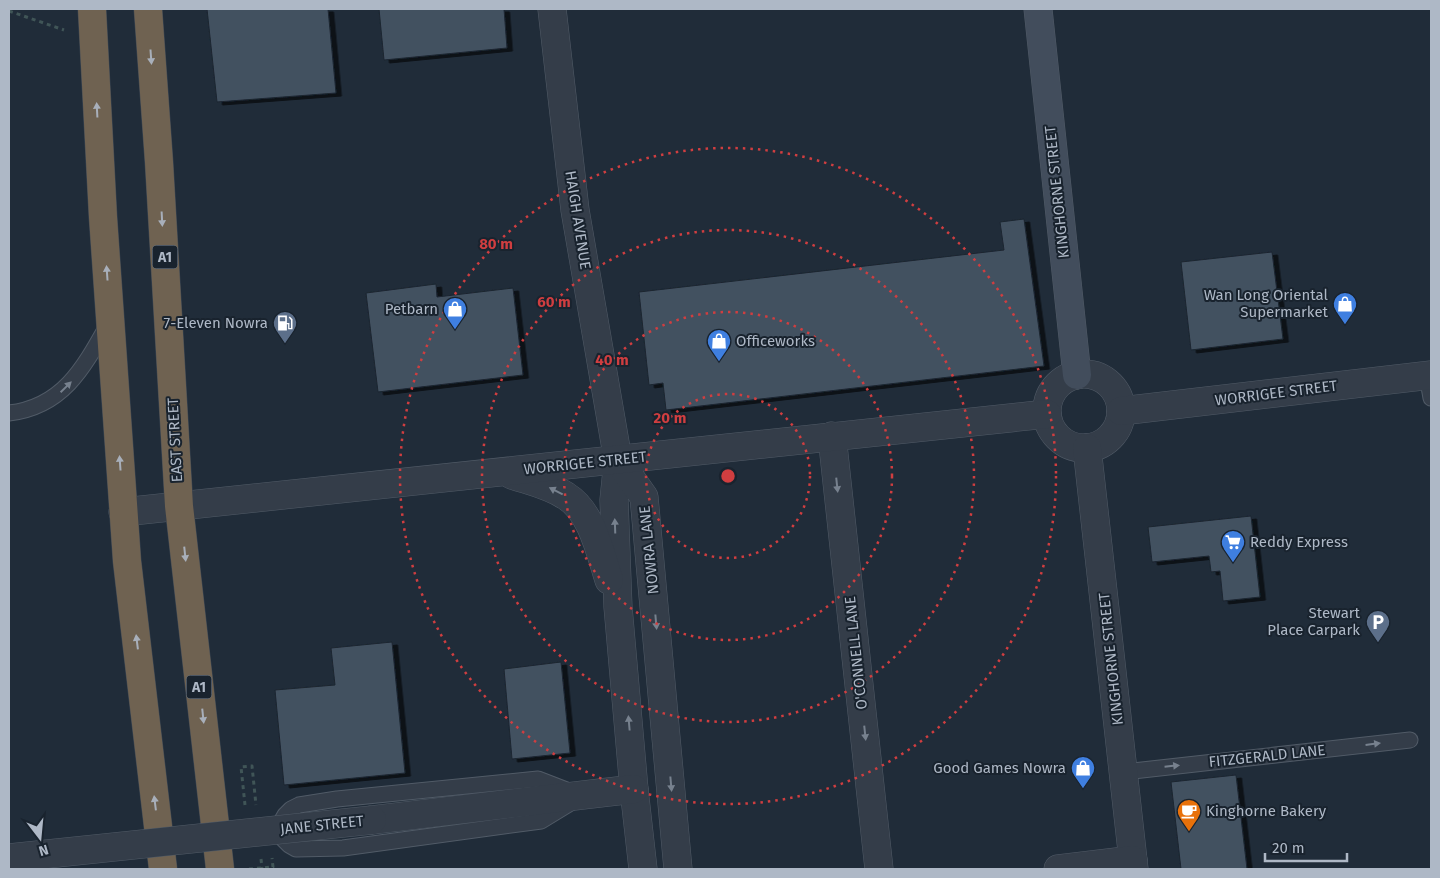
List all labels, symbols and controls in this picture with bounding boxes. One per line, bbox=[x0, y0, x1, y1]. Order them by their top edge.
one-way arrow bbox=[148, 50, 156, 66]
one-way arrow bbox=[93, 102, 101, 118]
street label: KINGHORNE STREET bbox=[1041, 125, 1073, 259]
street label: HAIGH AVENUE bbox=[561, 169, 595, 271]
one-way arrow bbox=[159, 212, 167, 228]
text: 80 m bbox=[479, 235, 513, 253]
road number: A1 bbox=[152, 246, 178, 268]
one-way arrow bbox=[102, 264, 110, 280]
place label: Wan Long Oriental Supermarket bbox=[1204, 286, 1329, 321]
shop icon: Wan Long Oriental Supermarket bbox=[1332, 291, 1358, 325]
text: 60 m bbox=[537, 293, 571, 311]
shop icon: Petbarn bbox=[442, 296, 468, 330]
place label: Petbarn bbox=[385, 300, 438, 318]
fuel station icon: 7-Eleven Nowra bbox=[272, 310, 298, 344]
place label: 7-Eleven Nowra bbox=[163, 314, 268, 332]
shop icon: Officeworks bbox=[706, 328, 732, 362]
place label: Officeworks bbox=[736, 332, 815, 350]
text: 40 m bbox=[595, 351, 629, 369]
street label: WORRIGEE STREET bbox=[1214, 377, 1339, 409]
one-way arrow bbox=[60, 381, 72, 393]
street label: EAST STREET bbox=[164, 397, 186, 483]
text: 20 m bbox=[654, 409, 686, 427]
street label: WORRIGEE STREET bbox=[523, 448, 647, 478]
one-way arrow bbox=[115, 455, 123, 471]
centre of rings bbox=[719, 467, 737, 485]
one-way arrow bbox=[834, 477, 842, 493]
one-way arrow bbox=[549, 487, 563, 495]
street label: NOWRA LANE bbox=[635, 505, 663, 595]
one-way arrow bbox=[611, 517, 619, 533]
supermarket icon: Reddy Express bbox=[1220, 529, 1246, 563]
place label: Reddy Express bbox=[1250, 533, 1348, 551]
one-way arrow bbox=[181, 546, 189, 562]
street label: KINGHORNE STREET bbox=[1095, 592, 1127, 726]
street label: O'CONNELL LANE bbox=[841, 595, 871, 711]
place label: Stewart Place Carpark bbox=[1267, 604, 1361, 639]
parking icon: Stewart Place Carpark bbox=[1365, 609, 1391, 643]
one-way arrow bbox=[652, 614, 660, 630]
one-way arrow bbox=[132, 634, 140, 650]
road number: A1 bbox=[186, 676, 212, 699]
one-way arrow bbox=[199, 708, 207, 724]
one-way arrow bbox=[624, 714, 632, 730]
one-way arrow bbox=[861, 726, 869, 742]
one-way arrow bbox=[1366, 740, 1382, 748]
street label: FITZGERALD LANE bbox=[1208, 741, 1326, 771]
shop icon: Good Games Nowra bbox=[1070, 755, 1096, 789]
place label: Good Games Nowra bbox=[933, 759, 1066, 777]
one-way arrow bbox=[1164, 762, 1180, 770]
one-way arrow bbox=[667, 776, 675, 792]
one-way arrow bbox=[151, 795, 159, 811]
cafe icon: Kinghorne Bakery bbox=[1176, 798, 1202, 832]
place label: Kinghorne Bakery bbox=[1206, 802, 1327, 820]
street label: JANE STREET bbox=[279, 812, 365, 838]
north arrow bbox=[15, 813, 65, 863]
scale bar bbox=[1265, 830, 1348, 862]
text: 20 m bbox=[1272, 839, 1305, 857]
text: N bbox=[37, 841, 50, 859]

